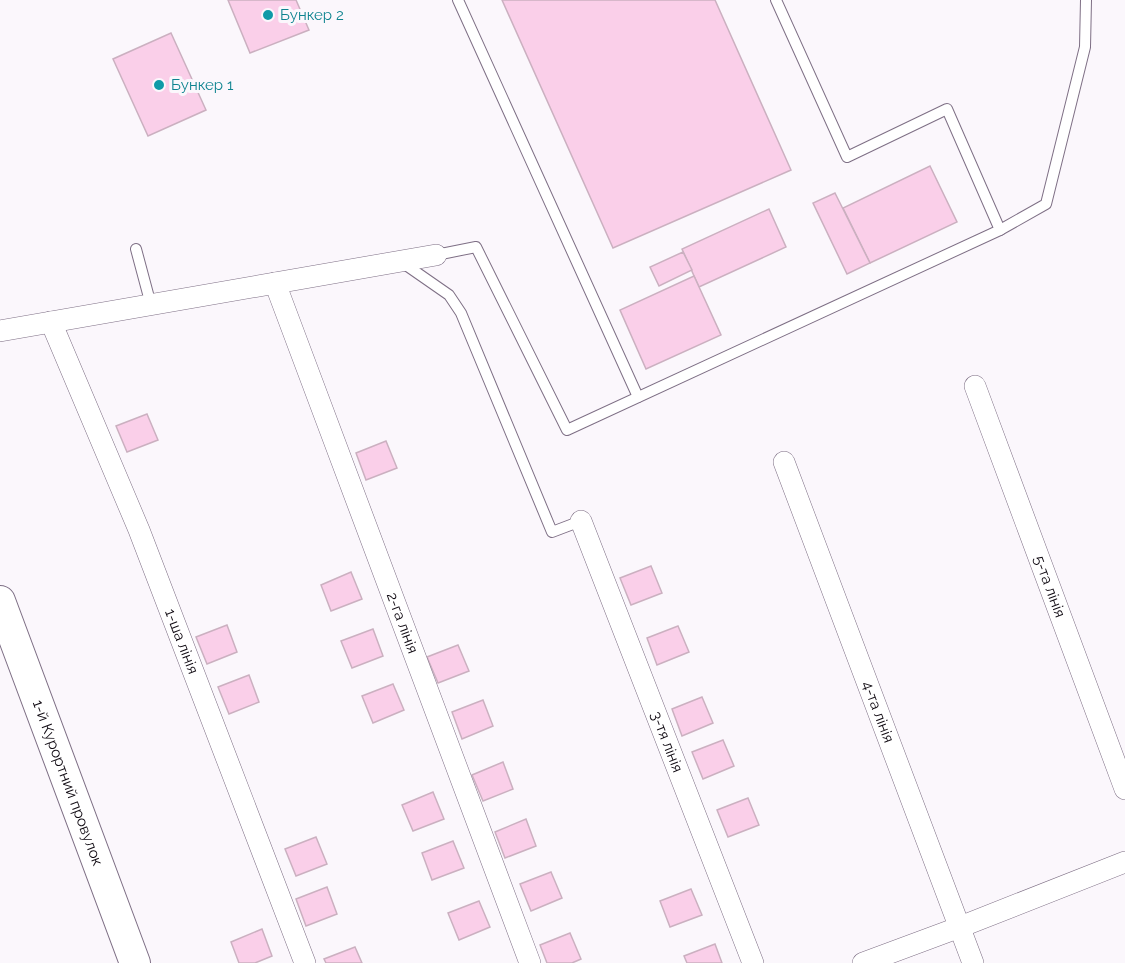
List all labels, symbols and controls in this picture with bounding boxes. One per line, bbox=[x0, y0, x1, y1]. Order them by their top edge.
place label: Бункер 2 bbox=[280, 6, 344, 24]
marker: Бункер 2 bbox=[261, 8, 275, 22]
place label: Бункер 1 bbox=[171, 76, 234, 94]
marker: Бункер 1 bbox=[152, 78, 166, 92]
street label: 5-та лінія bbox=[1030, 553, 1069, 620]
street label: 2-га лінія bbox=[383, 590, 422, 656]
street label: 1-ша лінія bbox=[161, 606, 202, 676]
street label: 4-та лінія bbox=[858, 678, 898, 745]
street label: 1-й Курортний провулок bbox=[29, 697, 107, 868]
street label: 3-тя лінія bbox=[647, 709, 687, 775]

